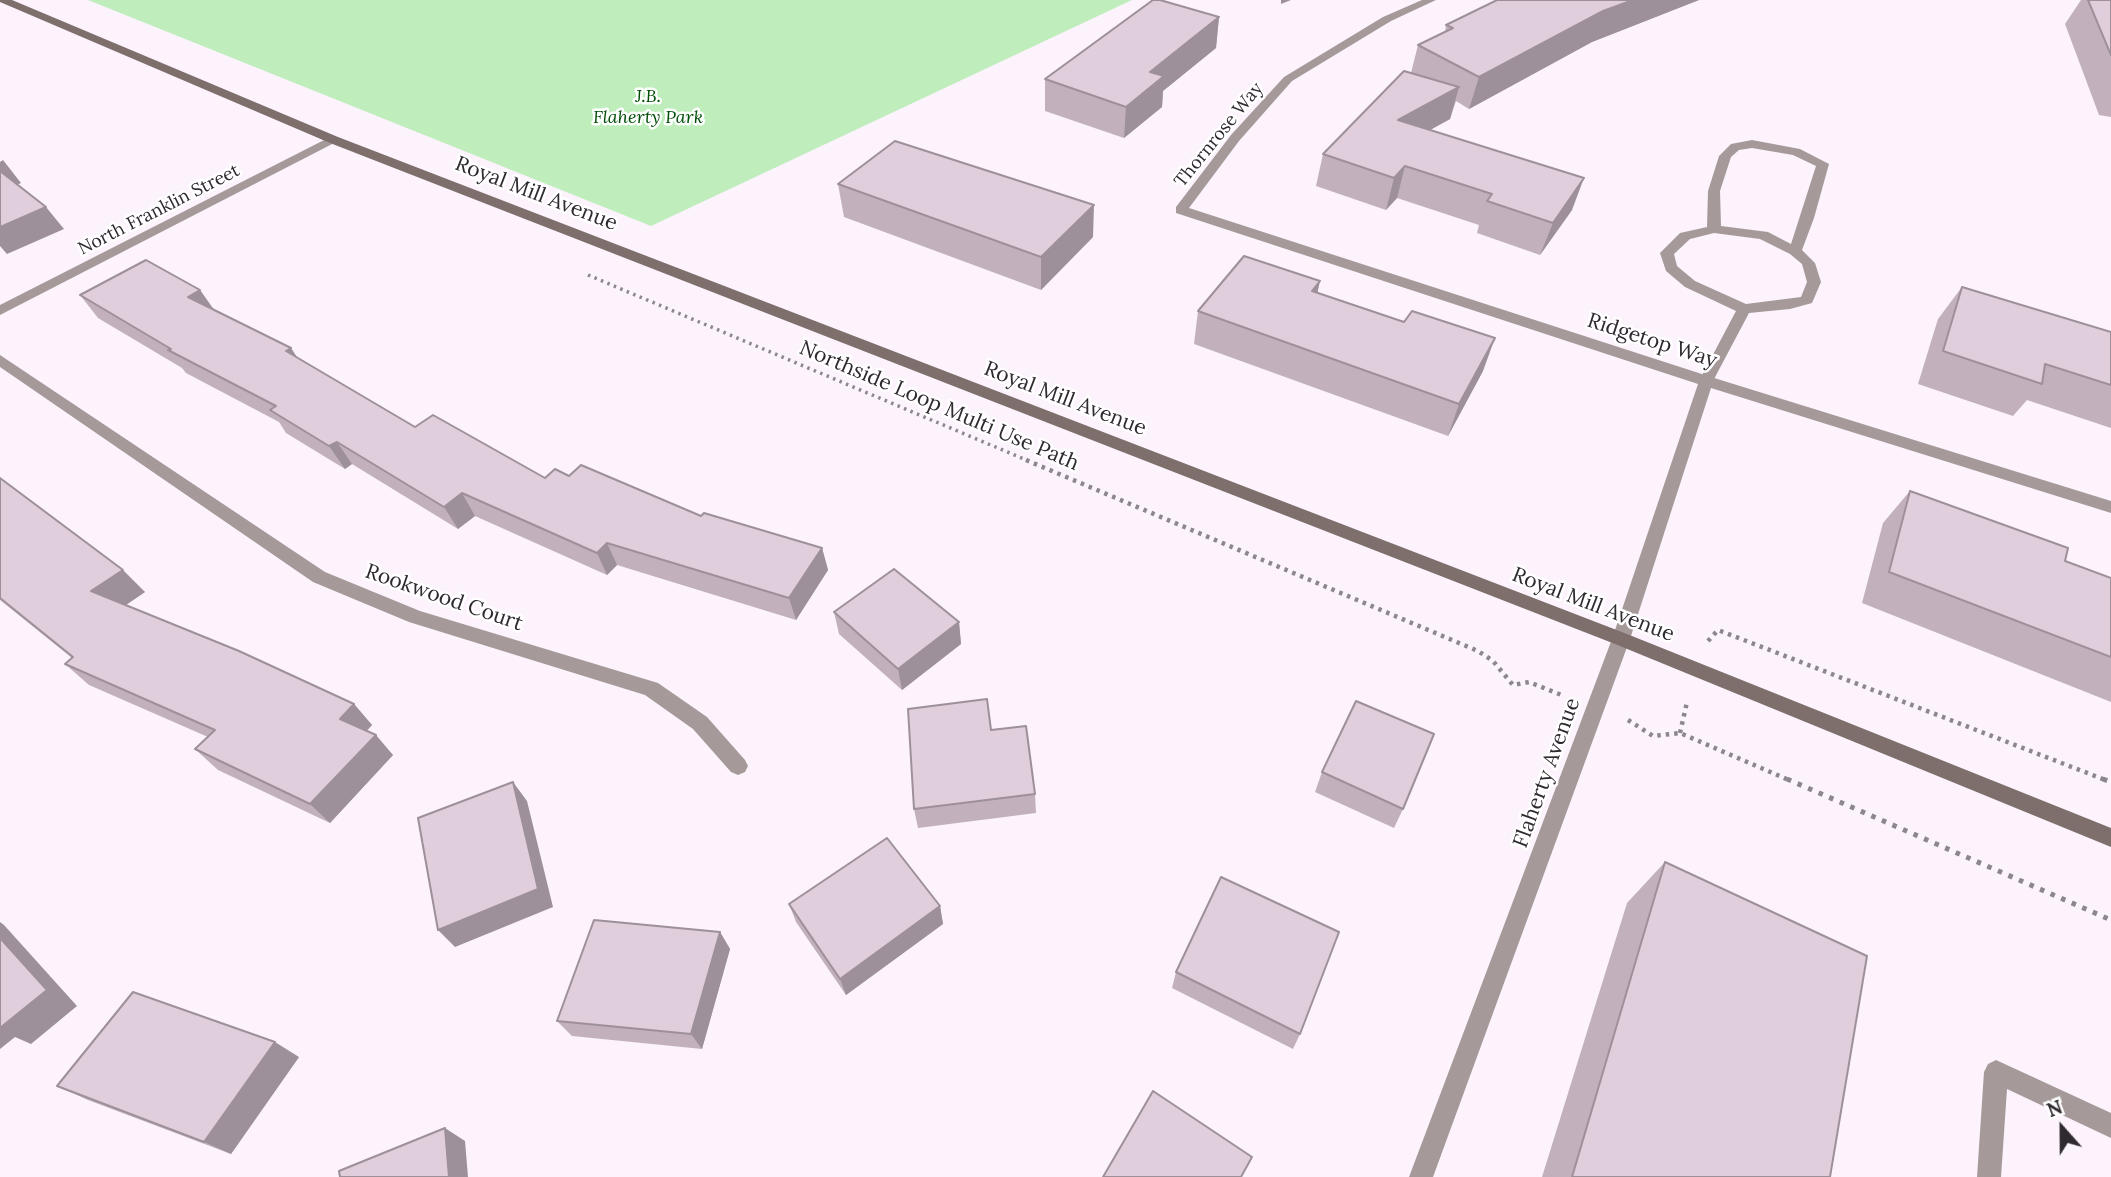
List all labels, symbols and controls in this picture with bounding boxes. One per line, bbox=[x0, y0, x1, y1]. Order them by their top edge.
street label: Thornrose Way bbox=[1170, 78, 1268, 192]
park label: J.B. Flaherty Park bbox=[593, 86, 703, 128]
street label: Royal Mill Avenue bbox=[451, 151, 621, 237]
street label: North Franklin Street bbox=[75, 160, 243, 260]
street label: Ridgetop Way bbox=[1584, 308, 1720, 374]
street label: Northside Loop Multi Use Path bbox=[795, 336, 1083, 476]
street label: Royal Mill Avenue bbox=[980, 356, 1150, 442]
street label: Rookwood Court bbox=[362, 559, 526, 637]
street label: Royal Mill Avenue bbox=[1508, 562, 1678, 648]
street label: Flaherty Avenue bbox=[1508, 695, 1586, 851]
north arrow bbox=[2027, 1093, 2097, 1163]
text: N bbox=[2043, 1095, 2066, 1122]

